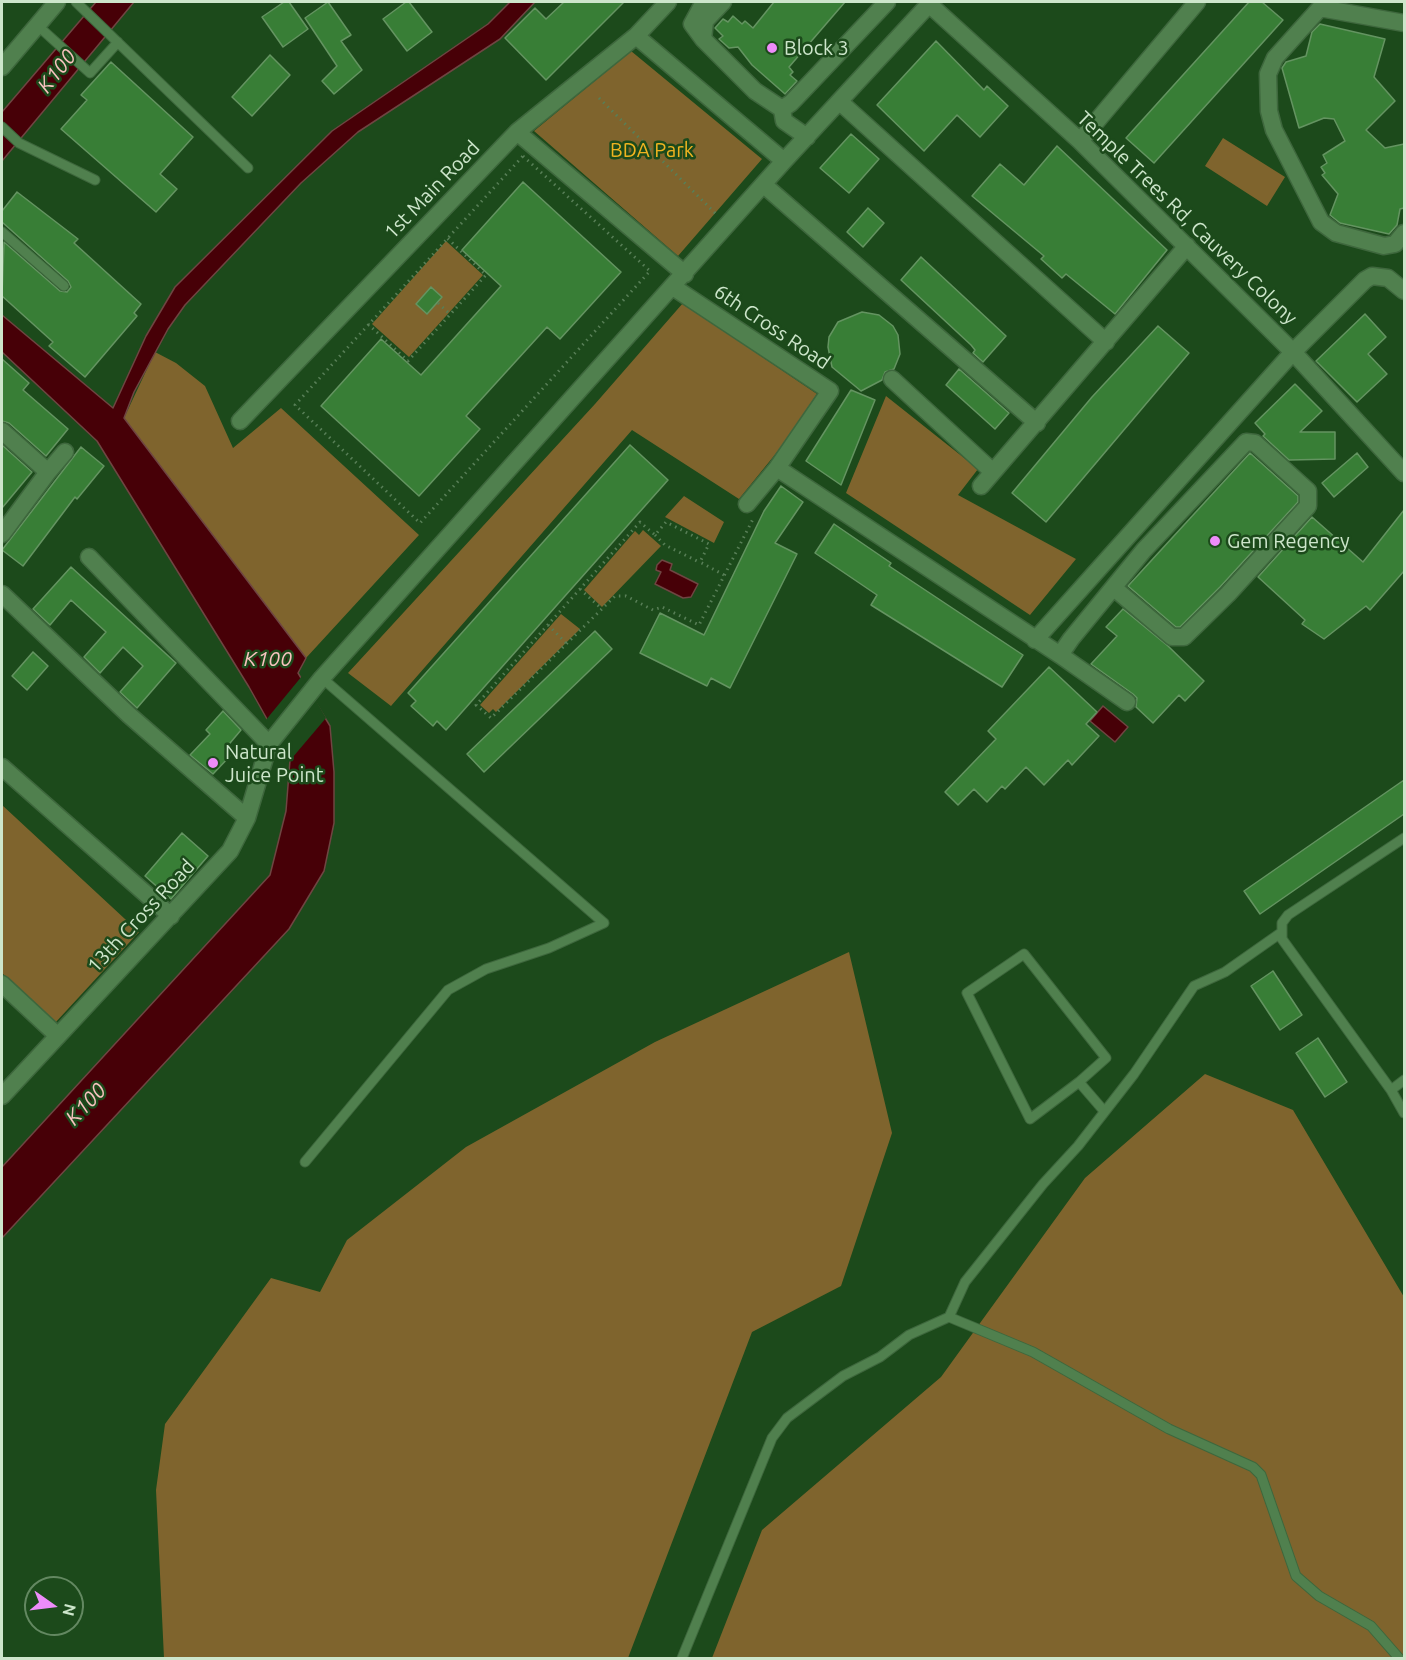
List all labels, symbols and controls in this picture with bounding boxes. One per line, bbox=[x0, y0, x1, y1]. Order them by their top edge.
place label: Block 3 bbox=[784, 36, 849, 60]
marker: Block 3 bbox=[765, 41, 779, 55]
water label: K100 bbox=[32, 44, 82, 98]
street label: Temple Trees Rd, Cauvery Colony bbox=[1072, 106, 1302, 330]
street label: 1st Main Road bbox=[379, 136, 485, 244]
park label: BDA Park bbox=[610, 138, 694, 162]
street label: 6th Cross Road bbox=[709, 279, 835, 375]
place label: Gem Regency bbox=[1227, 529, 1350, 553]
marker: Gem Regency bbox=[1208, 534, 1222, 548]
water label: K100 bbox=[244, 646, 292, 672]
place label: Natural Juice Point bbox=[225, 740, 324, 787]
marker: Natural Juice Point bbox=[206, 756, 220, 770]
street label: 13th Cross Road bbox=[82, 854, 200, 978]
water label: K100 bbox=[60, 1078, 112, 1130]
north arrow bbox=[24, 1576, 84, 1636]
text: N bbox=[59, 1602, 80, 1618]

